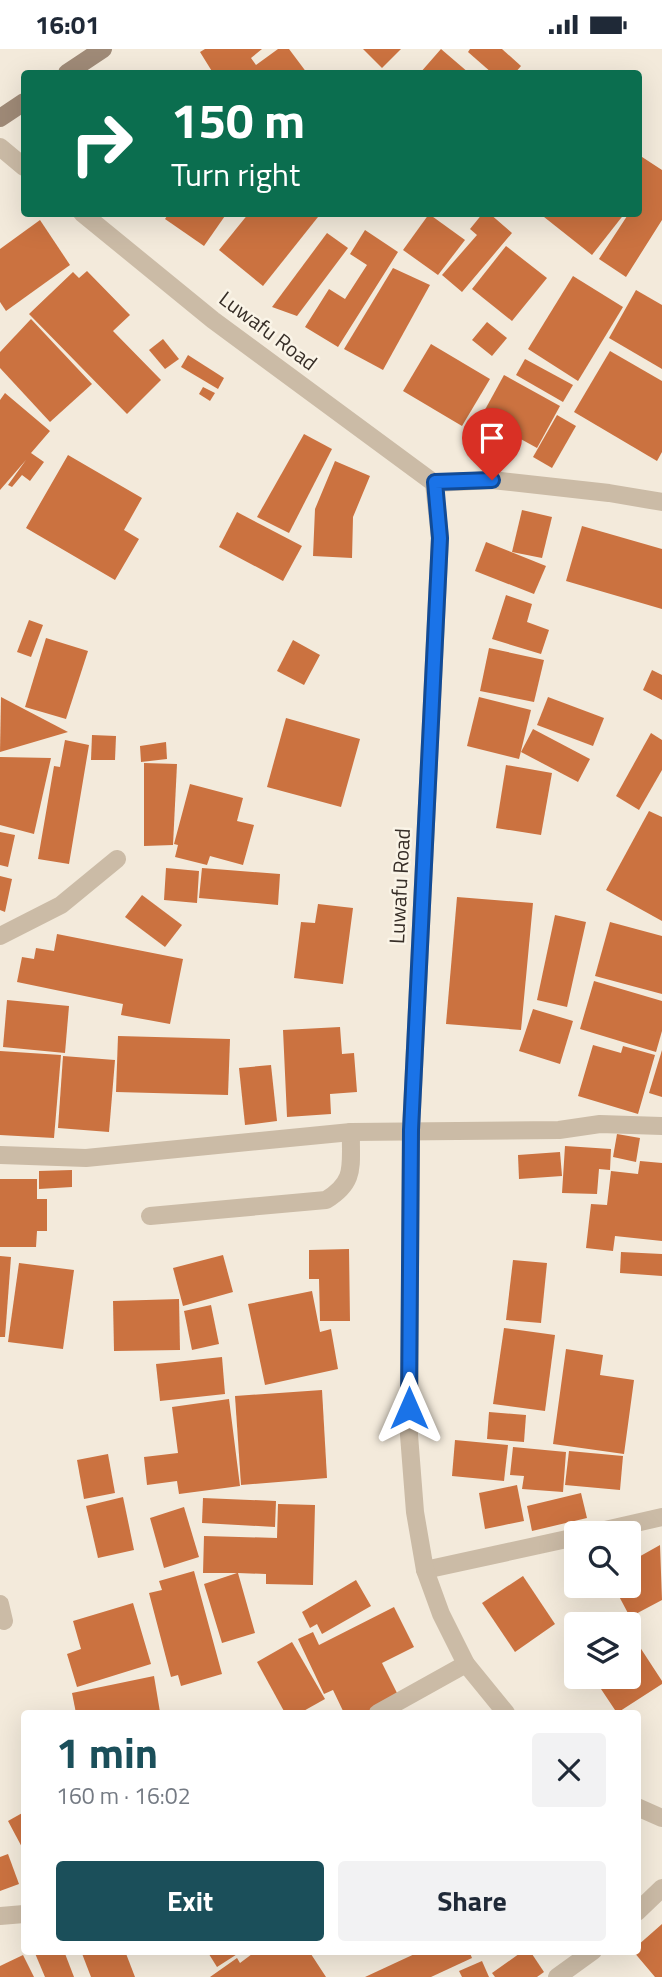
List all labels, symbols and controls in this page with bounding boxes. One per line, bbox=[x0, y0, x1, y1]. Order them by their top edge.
text: 16:01 bbox=[35, 5, 100, 44]
text: 150 m bbox=[171, 82, 305, 157]
icon: right bbox=[56, 98, 147, 189]
text: Turn right bbox=[171, 150, 300, 198]
street label: Luwafu Road bbox=[213, 283, 324, 378]
pin bbox=[462, 408, 522, 480]
icon: arrive bbox=[473, 419, 511, 457]
street label: Luwafu Road bbox=[380, 827, 418, 945]
position arrow bbox=[372, 1371, 446, 1445]
map controls bbox=[564, 1521, 641, 1689]
button: search bbox=[564, 1521, 641, 1598]
button: layers bbox=[564, 1612, 641, 1689]
text: 1 min bbox=[56, 1720, 158, 1784]
button: close bbox=[532, 1733, 606, 1807]
text: 160 m · 16:02 bbox=[56, 1778, 191, 1813]
button: Exit bbox=[56, 1861, 324, 1941]
button: Share bbox=[338, 1861, 606, 1941]

